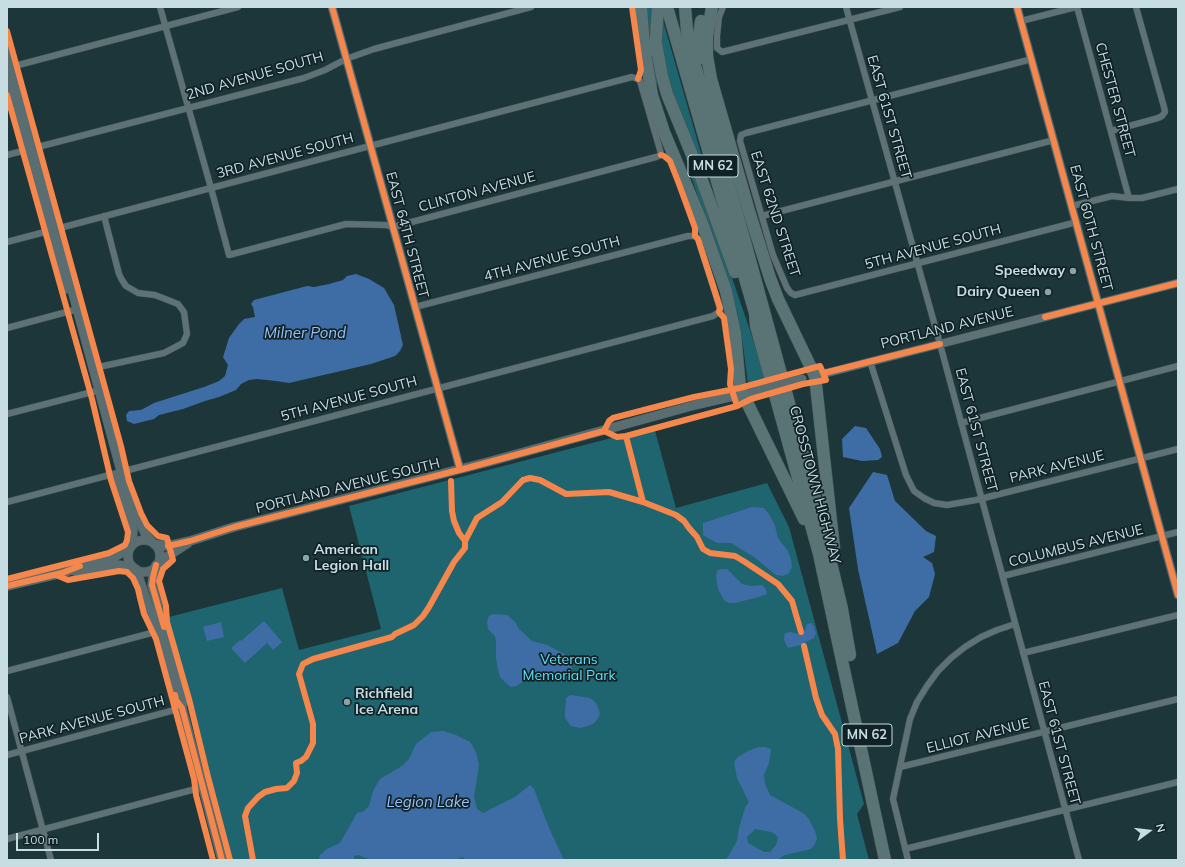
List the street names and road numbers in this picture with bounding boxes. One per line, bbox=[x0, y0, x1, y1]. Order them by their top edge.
street label: CHESTER STREET bbox=[1092, 41, 1138, 159]
street label: 2ND AVENUE SOUTH bbox=[184, 48, 326, 104]
street label: EAST 61ST STREET bbox=[863, 53, 915, 181]
street label: 3RD AVENUE SOUTH bbox=[215, 130, 355, 182]
street label: EAST 62ND STREET bbox=[747, 149, 803, 279]
road number: MN 62 bbox=[688, 155, 738, 177]
street label: EAST 60TH STREET bbox=[1066, 163, 1116, 293]
street label: CLINTON AVENUE bbox=[417, 168, 537, 216]
street label: EAST 64TH STREET bbox=[382, 170, 432, 300]
street label: 5TH AVENUE SOUTH bbox=[863, 221, 1003, 273]
street label: 4TH AVENUE SOUTH bbox=[482, 233, 622, 285]
street label: PORTLAND AVENUE bbox=[879, 303, 1015, 353]
street label: EAST 61ST STREET bbox=[951, 366, 1001, 494]
street label: 5TH AVENUE SOUTH bbox=[279, 373, 419, 425]
street label: CROSSTOWN HIGHWAY bbox=[786, 404, 844, 566]
street label: PARK AVENUE bbox=[1008, 447, 1106, 487]
street label: PORTLAND AVENUE SOUTH bbox=[254, 455, 442, 517]
street label: COLUMBUS AVENUE bbox=[1007, 521, 1145, 571]
street label: EAST 61ST STREET bbox=[1034, 679, 1084, 807]
street label: PARK AVENUE SOUTH bbox=[18, 693, 166, 747]
street label: ELLIOT AVENUE bbox=[925, 715, 1031, 757]
road number: MN 62 bbox=[842, 724, 892, 746]

